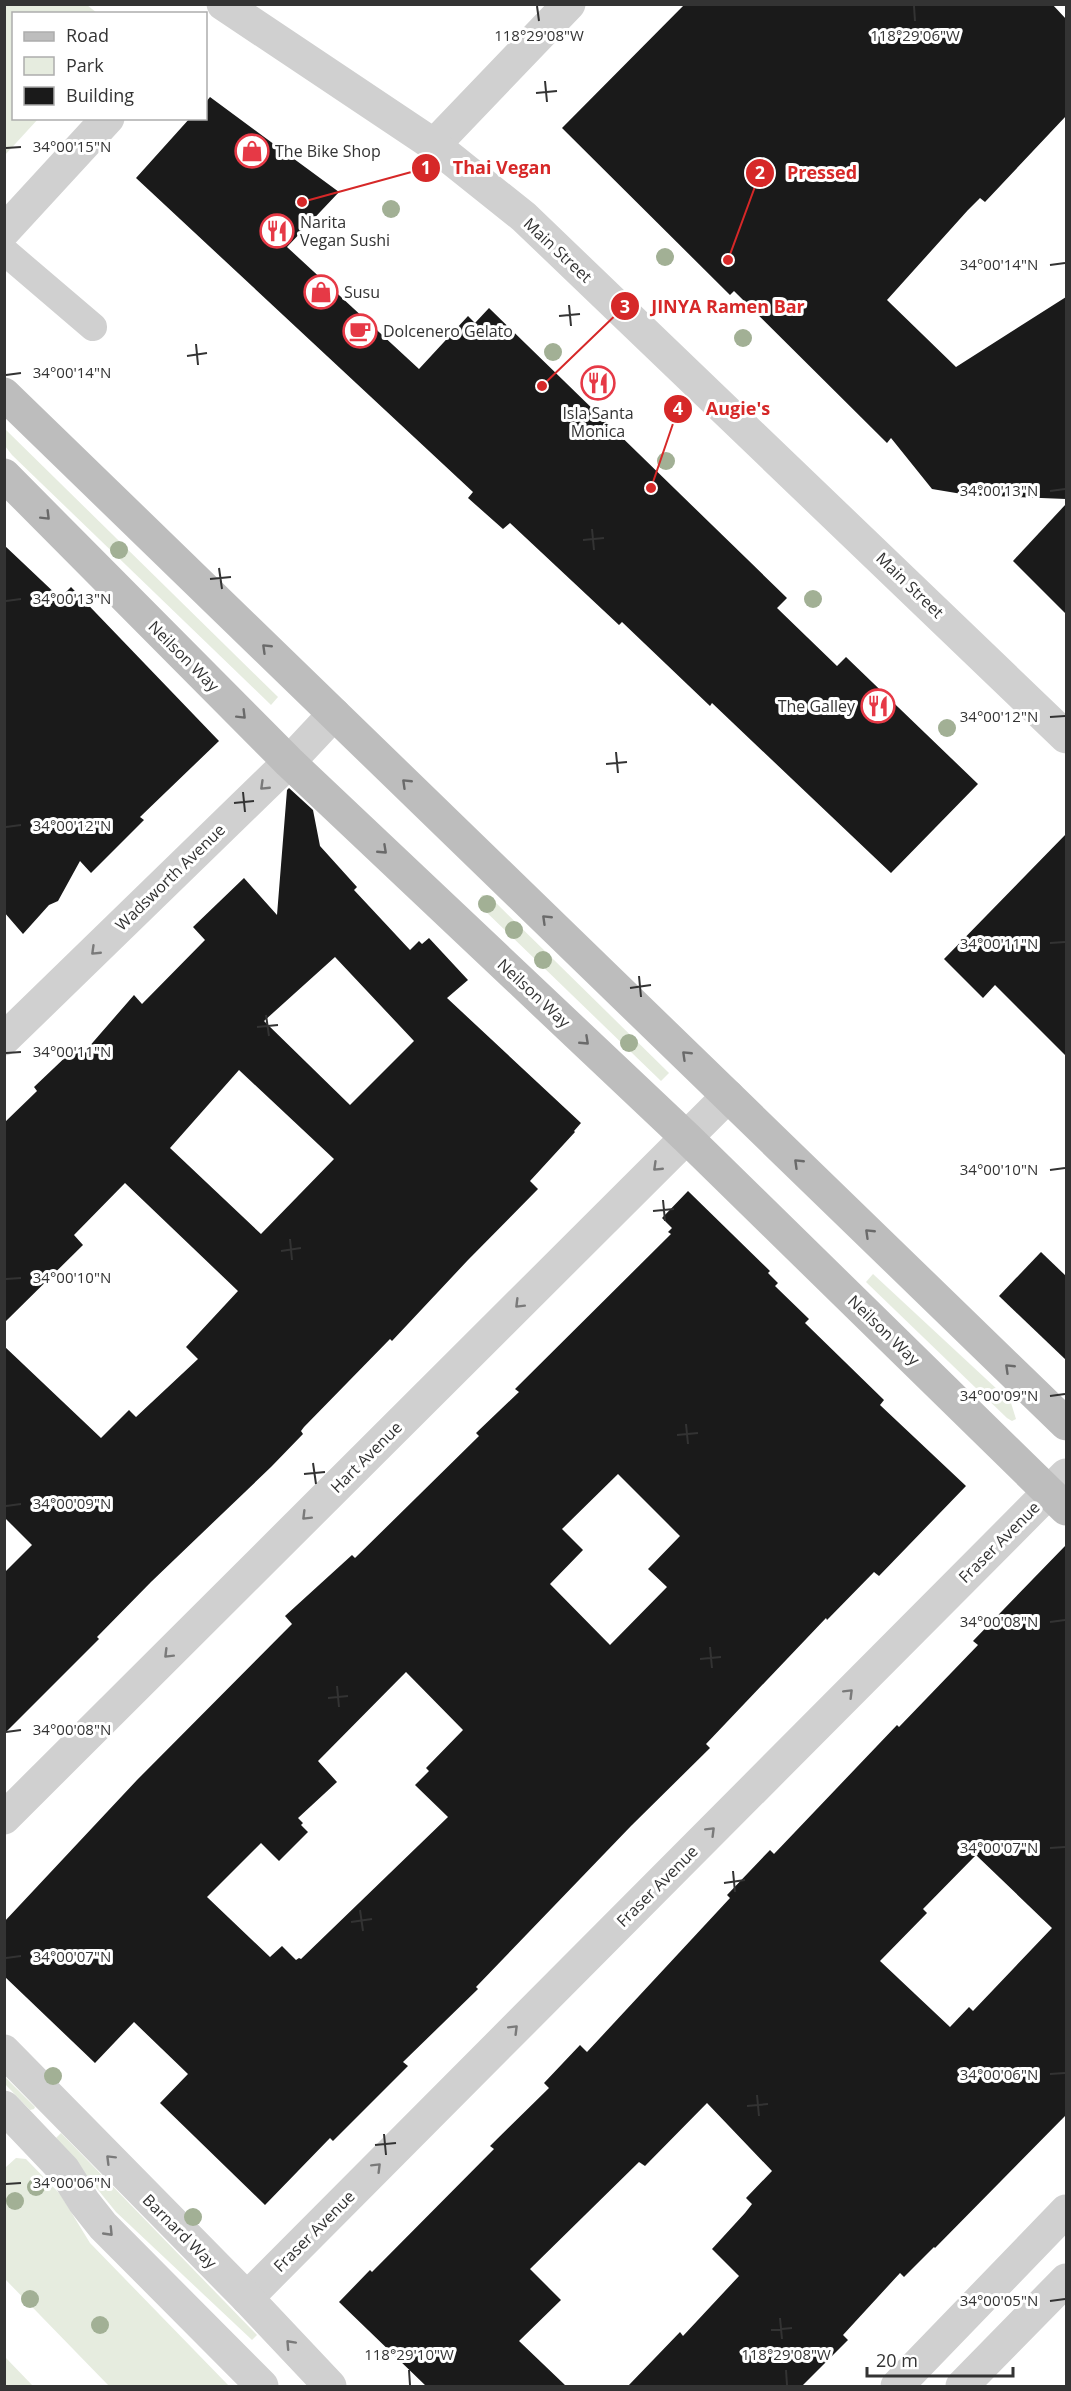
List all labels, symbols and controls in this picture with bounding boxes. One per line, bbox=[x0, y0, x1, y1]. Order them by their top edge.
legend bbox=[12, 12, 207, 120]
text: Road bbox=[66, 23, 109, 47]
text: 118°29'08"W bbox=[494, 25, 584, 45]
text: 118°29'06"W bbox=[870, 25, 960, 45]
text: Park bbox=[66, 53, 104, 77]
text: Building bbox=[66, 83, 134, 107]
shop icon: The Bike Shop bbox=[234, 133, 270, 169]
text: 34°00'15"N bbox=[33, 136, 111, 156]
place label: The Bike Shop bbox=[275, 140, 381, 162]
callout: Thai Vegan bbox=[411, 150, 563, 186]
text: 1 bbox=[421, 155, 431, 179]
text: Thai Vegan bbox=[453, 155, 551, 179]
callout: Pressed bbox=[745, 155, 869, 191]
text: 2 bbox=[755, 160, 765, 184]
text: Pressed bbox=[787, 160, 857, 184]
place label: Narita Vegan Sushi bbox=[300, 211, 390, 251]
restaurant icon: Narita Vegan Sushi bbox=[259, 213, 295, 249]
street label: Main Street bbox=[519, 213, 597, 288]
text: 34°00'14"N bbox=[960, 254, 1038, 274]
shop icon: Susu bbox=[303, 274, 339, 310]
place label: Susu bbox=[344, 281, 380, 303]
callout: JINYA Ramen Bar bbox=[610, 288, 817, 324]
text: 3 bbox=[620, 294, 630, 318]
text: JINYA Ramen Bar bbox=[649, 294, 805, 318]
cafe icon: Dolcenero Gelato bbox=[342, 313, 378, 349]
place label: Dolcenero Gelato bbox=[383, 320, 513, 342]
text: 34°00'14"N bbox=[33, 362, 111, 382]
restaurant icon: Isla Santa Monica bbox=[580, 365, 616, 401]
callout: Augie's bbox=[663, 391, 782, 427]
text: 4 bbox=[673, 396, 683, 420]
text: Augie's bbox=[706, 396, 770, 420]
place label: Isla Santa Monica bbox=[562, 402, 634, 442]
text: 34°00'13"N bbox=[960, 480, 1038, 500]
one-way arrow bbox=[38, 509, 49, 520]
street label: Main Street bbox=[871, 547, 949, 623]
text: 34°00'13"N bbox=[33, 588, 111, 608]
street label: Neilson Way bbox=[144, 616, 225, 697]
one-way arrow bbox=[263, 644, 274, 655]
restaurant icon: The Galley bbox=[860, 688, 896, 724]
place label: The Galley bbox=[778, 695, 856, 717]
text: 34°00'12"N bbox=[960, 706, 1038, 726]
one-way arrow bbox=[235, 708, 246, 718]
one-way arrow bbox=[261, 778, 272, 789]
one-way arrow bbox=[403, 780, 414, 791]
text: 34°00'12"N bbox=[33, 815, 111, 835]
street label: Wadsworth Avenue bbox=[110, 819, 230, 935]
one-way arrow bbox=[376, 843, 386, 854]
one-way arrow bbox=[543, 916, 554, 927]
text: 34°00'11"N bbox=[960, 933, 1038, 953]
one-way arrow bbox=[91, 944, 101, 955]
street label: Neilson Way bbox=[493, 954, 576, 1033]
one-way arrow bbox=[578, 1034, 589, 1045]
text: 34°00'11"N bbox=[33, 1041, 111, 1061]
one-way arrow bbox=[682, 1051, 693, 1062]
one-way arrow bbox=[653, 1159, 664, 1170]
one-way arrow bbox=[794, 1159, 804, 1170]
text: 34°00'10"N bbox=[960, 1159, 1038, 1179]
one-way arrow bbox=[866, 1229, 877, 1240]
text: 34°00'10"N bbox=[33, 1267, 111, 1287]
street label: Neilson Way bbox=[843, 1290, 925, 1371]
one-way arrow bbox=[515, 1297, 526, 1308]
one-way arrow bbox=[1006, 1365, 1017, 1376]
text: 34°00'09"N bbox=[960, 1385, 1038, 1405]
street label: Hart Avenue bbox=[325, 1416, 407, 1498]
text: 34°00'09"N bbox=[33, 1493, 111, 1513]
street label: Fraser Avenue bbox=[953, 1496, 1045, 1588]
one-way arrow bbox=[303, 1509, 314, 1520]
text: 34°00'08"N bbox=[960, 1611, 1038, 1631]
one-way arrow bbox=[165, 1647, 176, 1658]
one-way arrow bbox=[842, 1690, 853, 1700]
text: 34°00'08"N bbox=[33, 1719, 111, 1739]
one-way arrow bbox=[704, 1828, 715, 1839]
text: 34°00'07"N bbox=[960, 1837, 1038, 1857]
street label: Fraser Avenue bbox=[611, 1840, 703, 1932]
text: 34°00'07"N bbox=[33, 1946, 111, 1966]
one-way arrow bbox=[508, 2025, 518, 2036]
text: 34°00'06"N bbox=[960, 2064, 1038, 2084]
one-way arrow bbox=[106, 2156, 117, 2167]
one-way arrow bbox=[369, 2164, 380, 2175]
text: 34°00'06"N bbox=[33, 2172, 111, 2192]
street label: Fraser Avenue bbox=[268, 2185, 360, 2277]
street label: Barnard Way bbox=[138, 2189, 223, 2274]
one-way arrow bbox=[102, 2225, 113, 2236]
text: 34°00'05"N bbox=[960, 2290, 1038, 2310]
one-way arrow bbox=[286, 2340, 297, 2351]
scale bar bbox=[867, 2340, 1012, 2378]
text: 118°29'10"W bbox=[364, 2344, 454, 2364]
text: 118°29'08"W bbox=[741, 2344, 831, 2364]
text: 20 m bbox=[876, 2348, 918, 2372]

